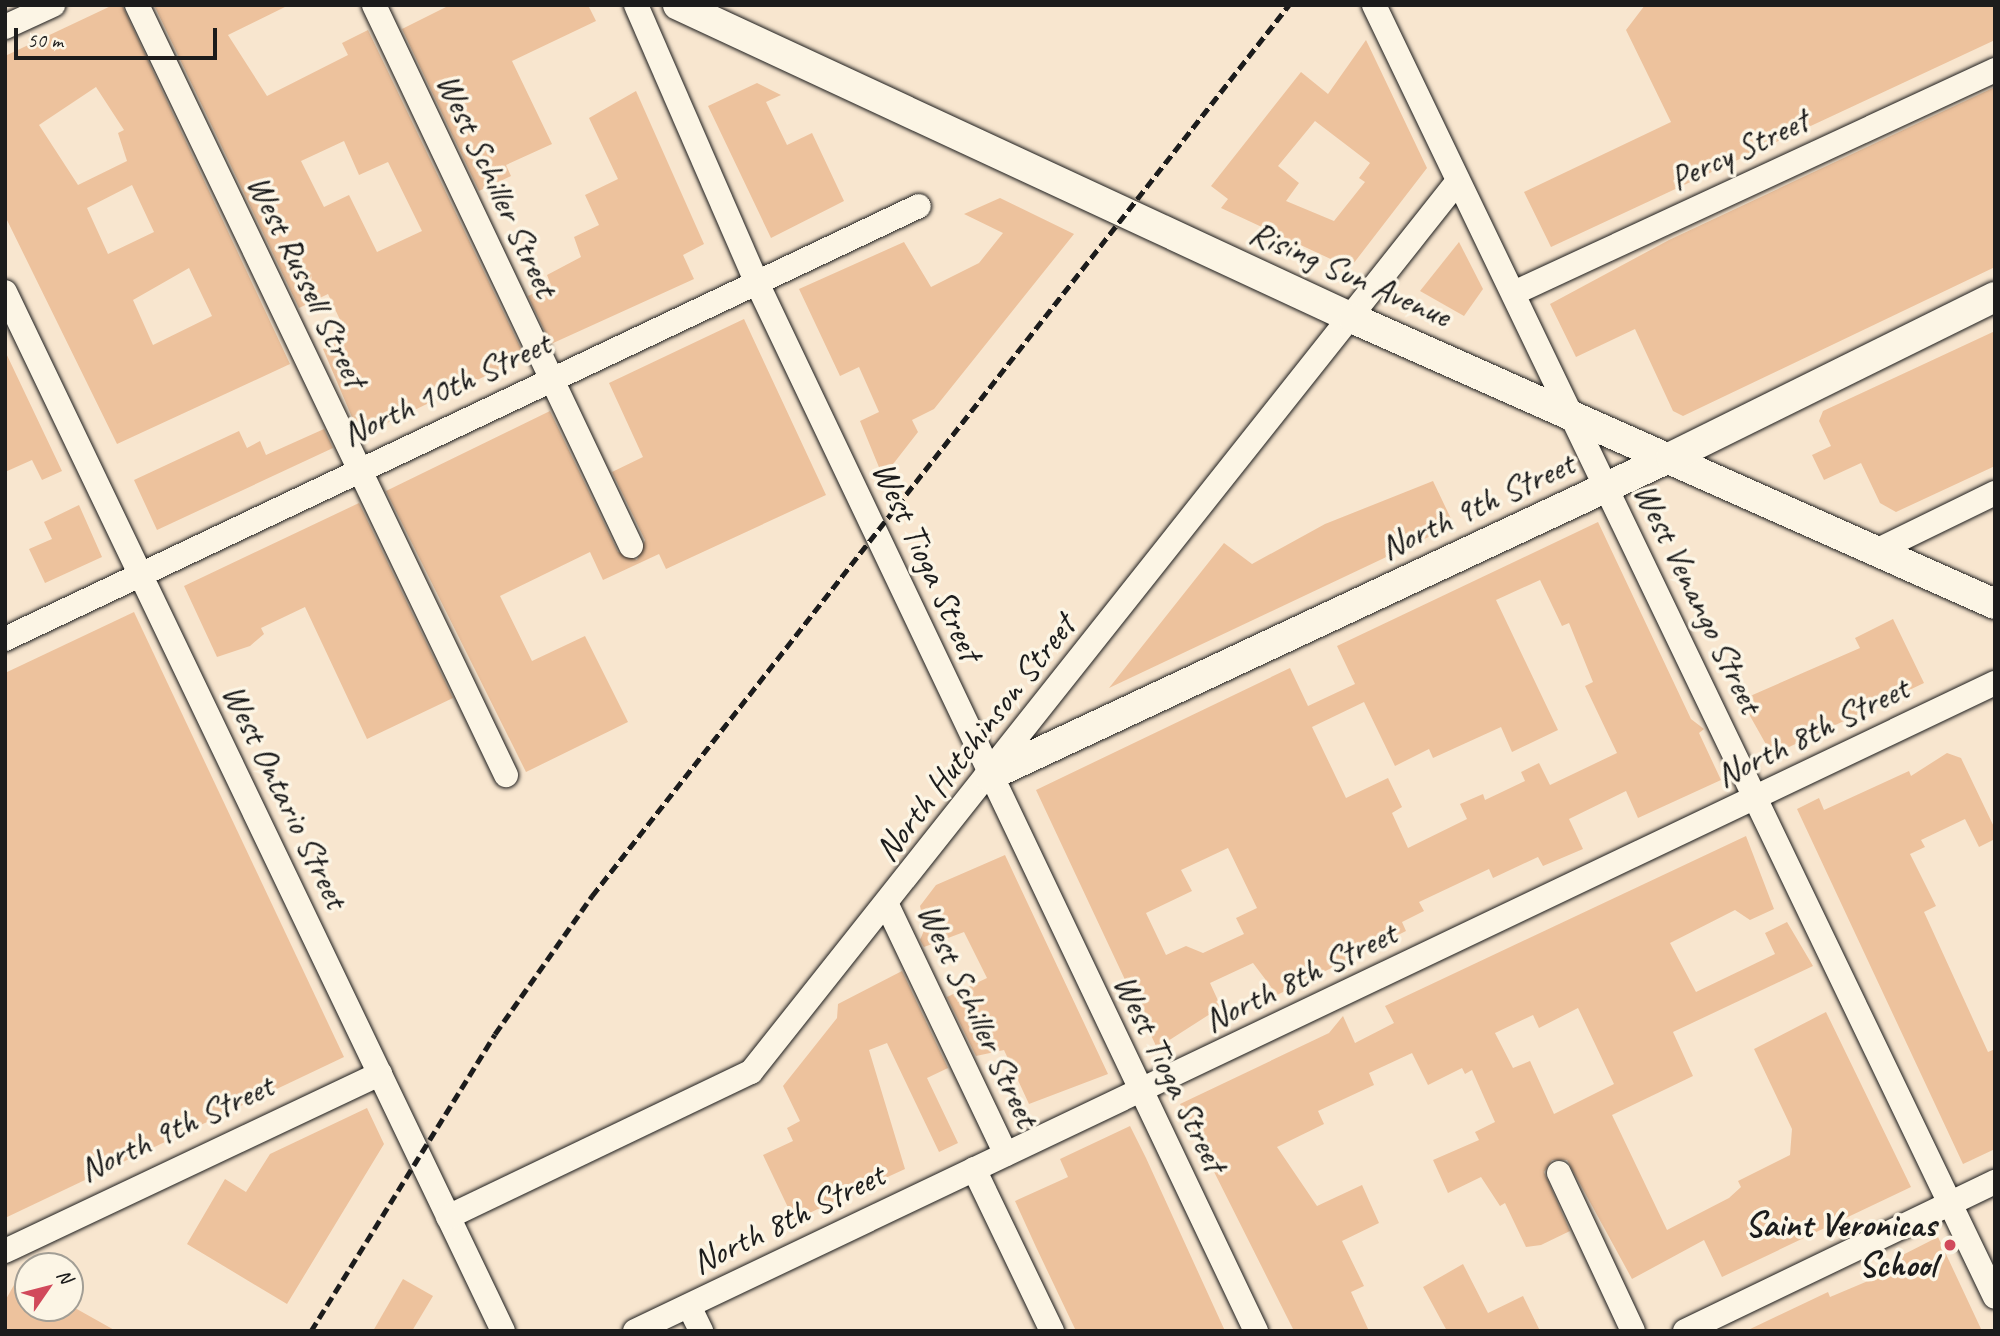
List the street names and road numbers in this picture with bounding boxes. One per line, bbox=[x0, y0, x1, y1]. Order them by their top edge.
street label: West Schiller Street bbox=[427, 67, 567, 303]
street label: Percy Street bbox=[1663, 100, 1815, 200]
street label: West Russell Street bbox=[237, 168, 377, 394]
street label: Rising Sun Avenue bbox=[1244, 211, 1456, 337]
street label: North 10th Street bbox=[335, 322, 557, 456]
street label: North 9th Street bbox=[1373, 443, 1581, 569]
street label: West Tioga Street bbox=[862, 455, 992, 667]
street label: West Venango Street bbox=[1624, 476, 1772, 720]
street label: North Hutchinson Street bbox=[866, 606, 1084, 870]
street label: North 8th Street bbox=[1709, 667, 1915, 797]
street label: West Ontario Street bbox=[212, 677, 358, 915]
street label: West Schiller Street bbox=[908, 897, 1048, 1133]
street label: North 8th Street bbox=[1197, 912, 1403, 1042]
street label: West Tioga Street bbox=[1104, 967, 1236, 1179]
street label: North 9th Street bbox=[72, 1065, 280, 1191]
street label: North 8th Street bbox=[685, 1154, 891, 1284]

